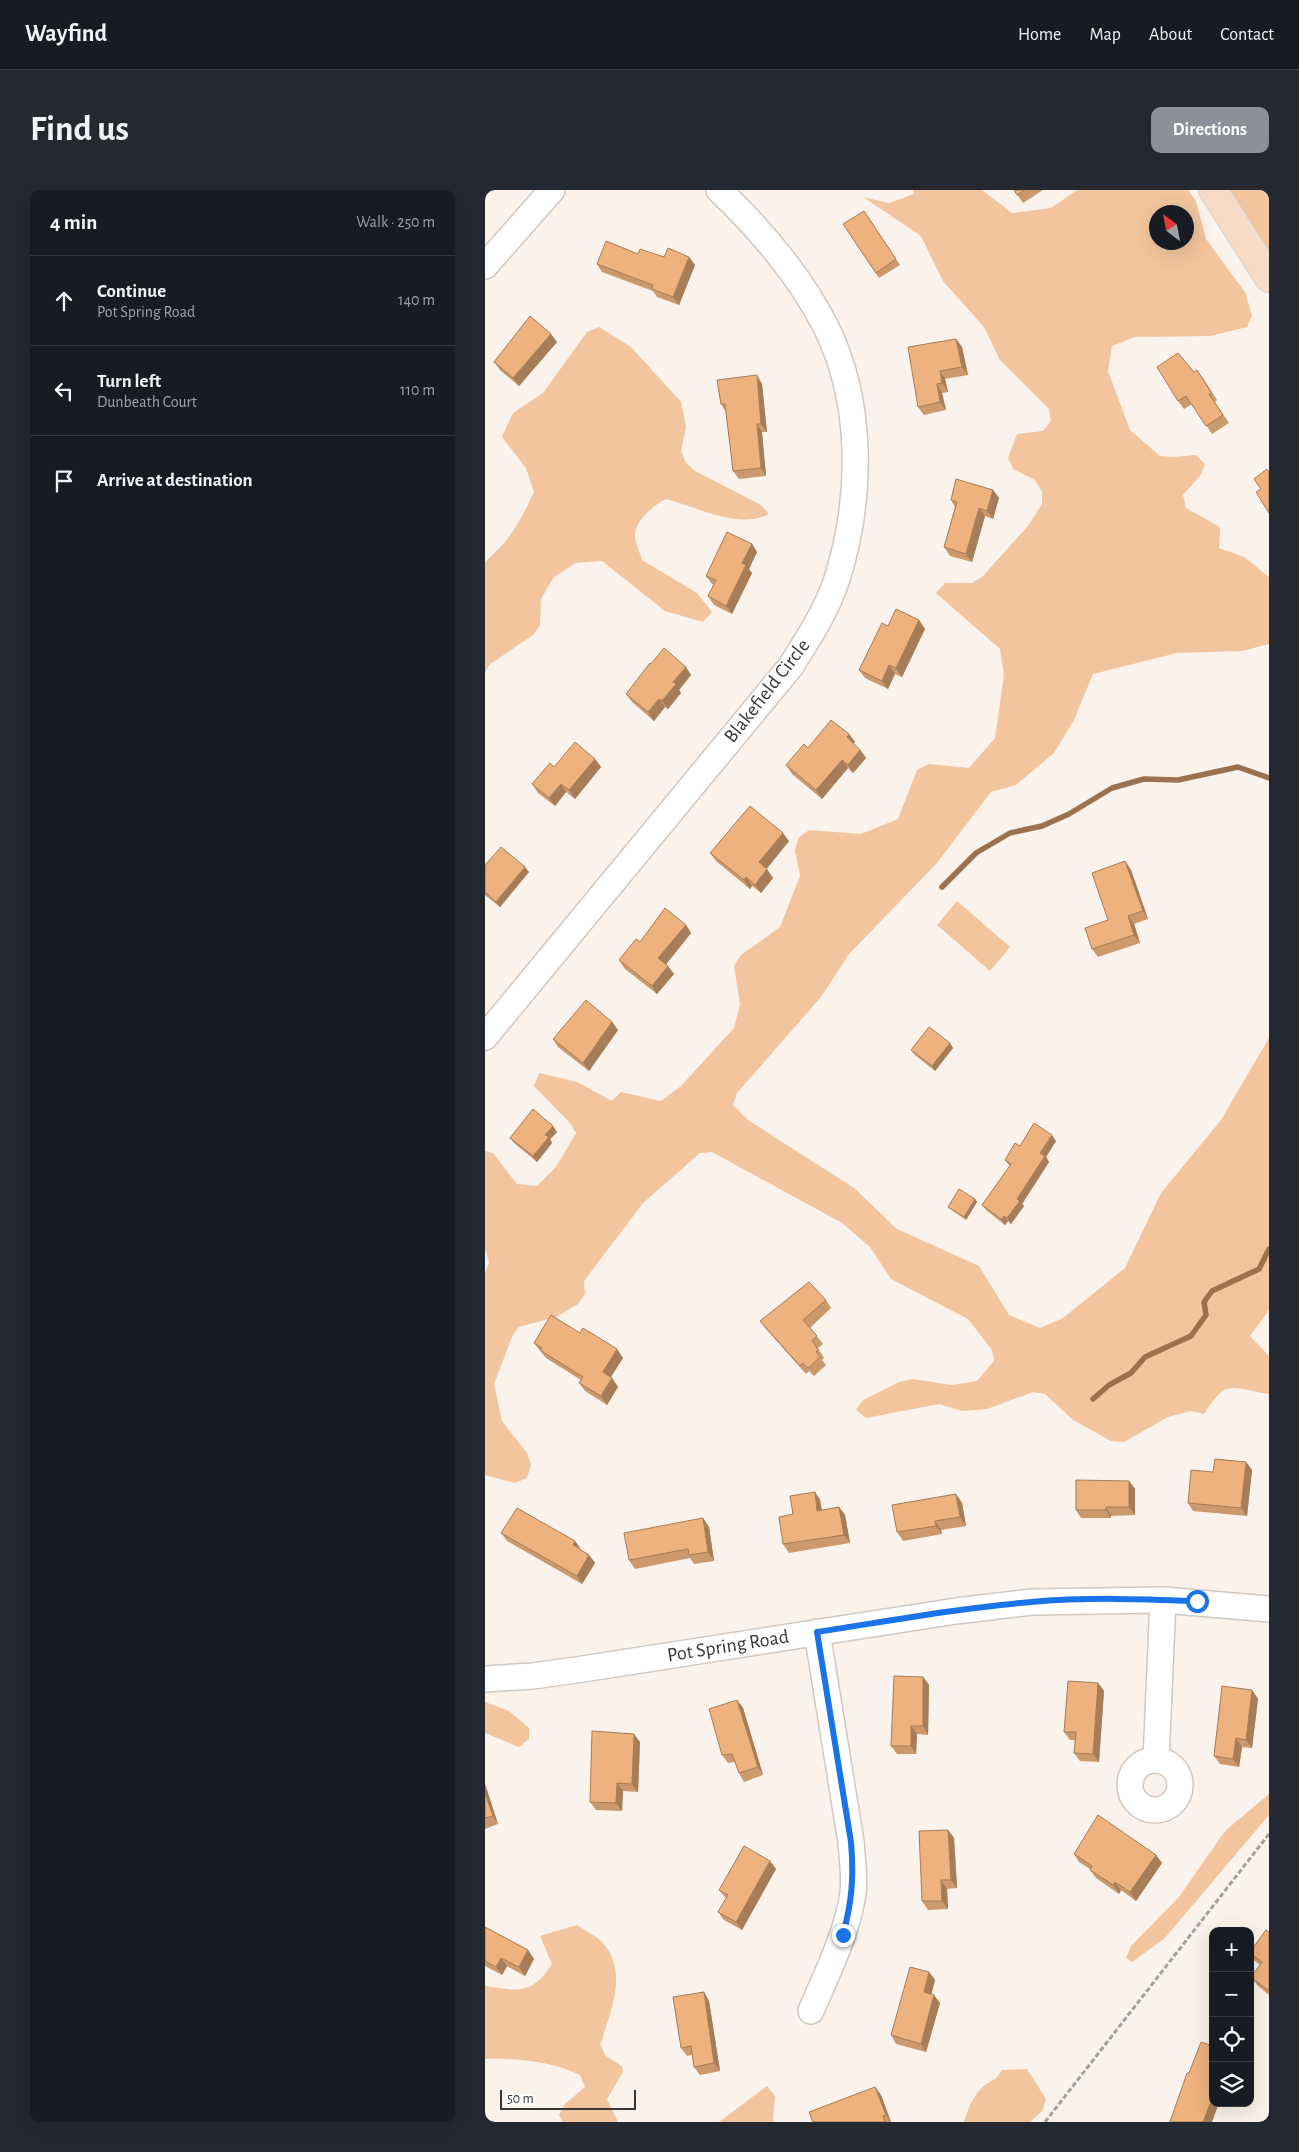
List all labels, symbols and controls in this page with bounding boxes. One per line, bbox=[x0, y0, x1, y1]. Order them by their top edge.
text: Wayfind bbox=[25, 22, 107, 46]
text: Home bbox=[1018, 26, 1061, 44]
text: Map bbox=[1089, 26, 1121, 44]
text: About bbox=[1149, 26, 1192, 44]
text: Contact bbox=[1220, 26, 1274, 44]
button: Directions bbox=[1151, 107, 1269, 153]
text: Find us bbox=[30, 112, 129, 147]
north arrow bbox=[1149, 205, 1194, 250]
text: 4 min bbox=[50, 212, 97, 233]
text: Walk · 250 m bbox=[356, 214, 435, 230]
text: Continue bbox=[97, 282, 166, 301]
icon: ahead bbox=[50, 287, 78, 315]
text: 140 m bbox=[398, 292, 435, 308]
text: Pot Spring Road bbox=[97, 304, 195, 320]
text: Turn left bbox=[97, 372, 161, 391]
icon: left bbox=[50, 377, 78, 405]
text: 110 m bbox=[400, 382, 435, 398]
text: Dunbeath Court bbox=[97, 394, 197, 410]
icon: arrive bbox=[50, 467, 78, 495]
text: Arrive at destination bbox=[97, 471, 253, 490]
street label: Blakefield Circle bbox=[721, 635, 813, 747]
route start bbox=[1186, 1590, 1209, 1613]
street label: Pot Spring Road bbox=[666, 1627, 790, 1665]
route end bbox=[832, 1924, 855, 1947]
map controls bbox=[1209, 1927, 1254, 2107]
button: + bbox=[1209, 1927, 1254, 1972]
button: − bbox=[1209, 1972, 1254, 2017]
button: locate bbox=[1209, 2017, 1254, 2062]
button: layers bbox=[1209, 2062, 1254, 2107]
scale bar bbox=[500, 2087, 636, 2110]
text: 50 m bbox=[507, 2092, 534, 2106]

